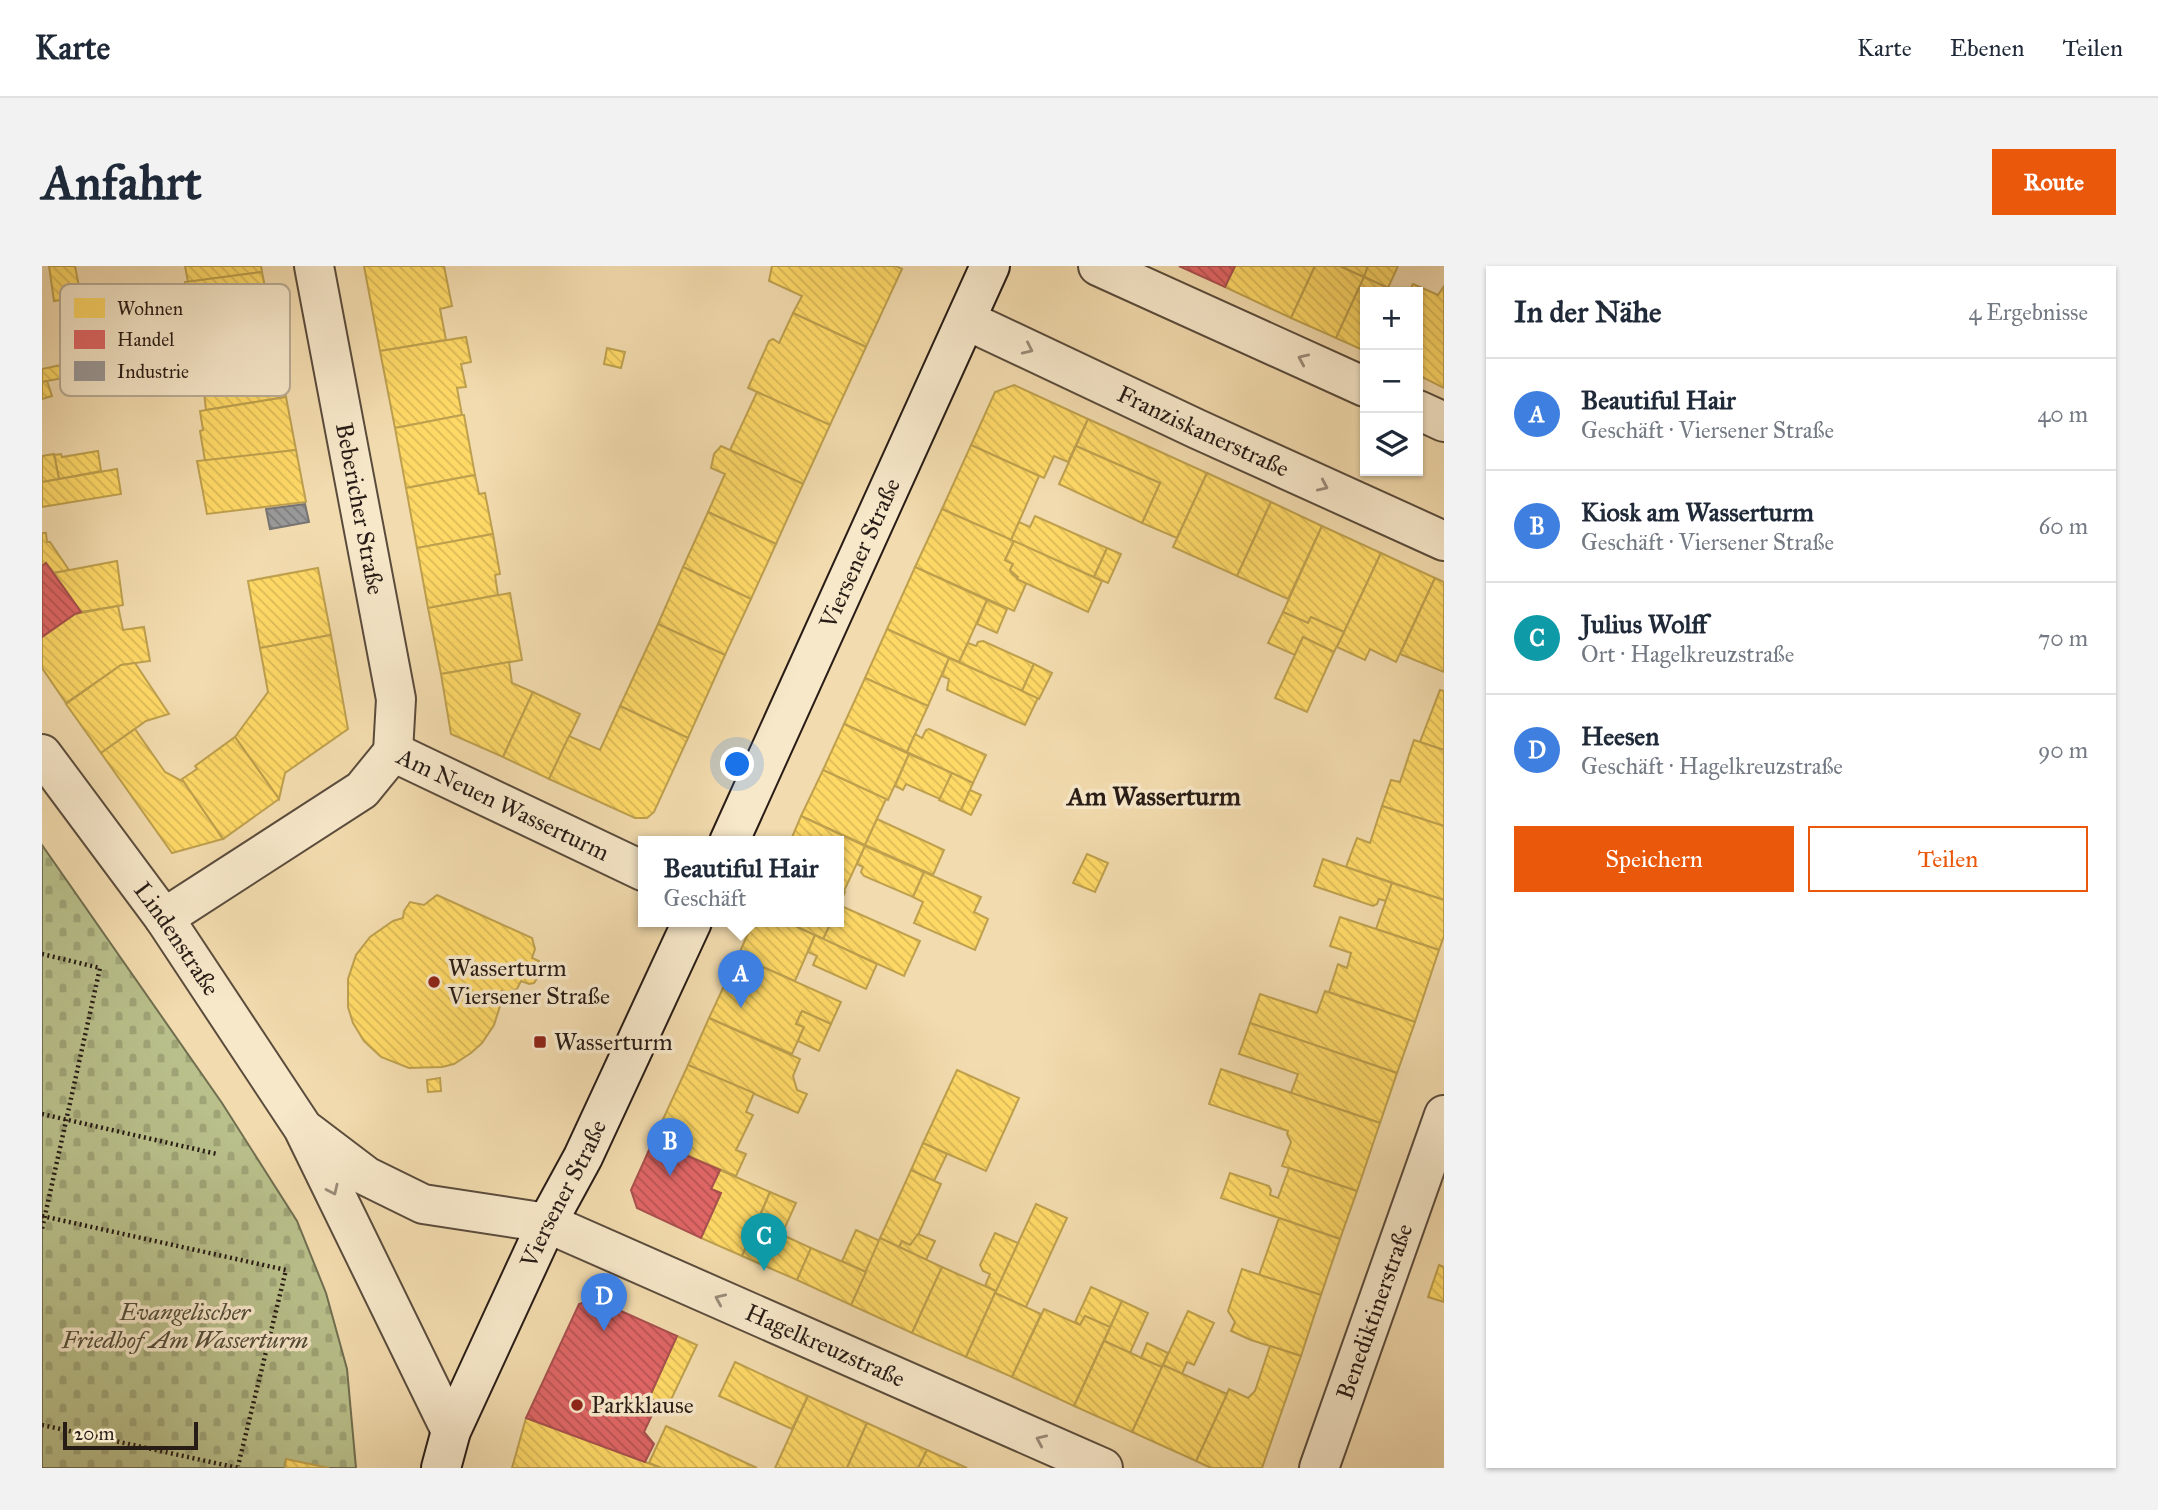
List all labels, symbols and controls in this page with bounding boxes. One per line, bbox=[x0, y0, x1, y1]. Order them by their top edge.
text: Karte bbox=[35, 28, 110, 68]
text: Karte bbox=[1857, 33, 1912, 63]
text: Ebenen bbox=[1950, 33, 2025, 63]
text: Teilen bbox=[2063, 33, 2123, 63]
button: Route bbox=[1992, 149, 2116, 215]
text: Anfahrt bbox=[42, 153, 202, 212]
legend bbox=[60, 284, 290, 396]
map controls bbox=[1360, 287, 1423, 476]
button: + bbox=[1360, 287, 1423, 350]
text: In der Nähe bbox=[1514, 294, 1662, 330]
text: Wohnen bbox=[117, 297, 183, 320]
text: 4 Ergebnisse bbox=[1969, 298, 2088, 326]
text: Handel bbox=[117, 328, 175, 351]
one-way arrow bbox=[1021, 341, 1033, 355]
button: − bbox=[1360, 350, 1423, 413]
one-way arrow bbox=[1298, 353, 1310, 367]
text: Industrie bbox=[117, 360, 189, 383]
street label: Franziskanerstraße bbox=[1113, 379, 1294, 484]
text: Beautiful Hair bbox=[1581, 384, 1736, 416]
text: A bbox=[1529, 400, 1545, 428]
text: 40 m bbox=[2038, 400, 2088, 428]
button: layers bbox=[1360, 413, 1423, 476]
text: Geschäft · Viersener Straße bbox=[1581, 416, 1834, 444]
street label: Bebericher Straße bbox=[329, 420, 391, 597]
street label: Viersener Straße bbox=[812, 473, 907, 634]
one-way arrow bbox=[1316, 478, 1328, 492]
text: Kiosk am Wasserturm bbox=[1581, 496, 1814, 528]
text: B bbox=[1529, 512, 1545, 540]
text: 60 m bbox=[2039, 512, 2088, 540]
text: Geschäft · Viersener Straße bbox=[1581, 528, 1834, 556]
text: Julius Wolff bbox=[1581, 608, 1707, 640]
text: C bbox=[1529, 624, 1545, 652]
text: 70 m bbox=[2038, 624, 2088, 652]
text: Ort · Hagelkreuzstraße bbox=[1581, 640, 1794, 668]
text: Heesen bbox=[1581, 720, 1659, 752]
text: D bbox=[1528, 736, 1546, 764]
text: 90 m bbox=[2038, 736, 2088, 764]
street label: Am Neuen Wasserturm bbox=[391, 741, 614, 868]
your location bbox=[720, 747, 754, 781]
text: Geschäft · Hagelkreuzstraße bbox=[1581, 752, 1843, 780]
district label: Am Wasserturm bbox=[1065, 780, 1241, 812]
button: Speichern bbox=[1514, 826, 1794, 892]
button: Teilen bbox=[1808, 826, 2088, 892]
popup bbox=[638, 836, 844, 927]
text: Beautiful Hair bbox=[664, 852, 818, 884]
street label: Lindenstraße bbox=[127, 876, 226, 1001]
text: Geschäft bbox=[664, 884, 746, 912]
pin: A bbox=[718, 950, 764, 1008]
place label: Wasserturm Viersener Straße bbox=[447, 953, 610, 1011]
marker: Wasserturm Viersener Straße bbox=[426, 974, 442, 990]
place label: Wasserturm bbox=[554, 1027, 673, 1057]
marker: Wasserturm bbox=[532, 1034, 548, 1050]
street label: Viersener Straße bbox=[513, 1115, 613, 1273]
pin: B bbox=[647, 1118, 693, 1176]
one-way arrow bbox=[324, 1183, 338, 1195]
pin: C bbox=[741, 1213, 787, 1271]
street label: Benediktinerstraße bbox=[1329, 1220, 1419, 1404]
pin: D bbox=[581, 1273, 627, 1331]
one-way arrow bbox=[715, 1293, 728, 1307]
park label: Evangelischer Friedhof Am Wasserturm bbox=[61, 1297, 308, 1355]
street label: Hagelkreuzstraße bbox=[741, 1297, 910, 1394]
place label: Parkklause bbox=[591, 1390, 694, 1420]
marker: Parkklause bbox=[569, 1397, 585, 1413]
scale bar bbox=[63, 1419, 198, 1451]
text: 20 m bbox=[74, 1422, 115, 1445]
one-way arrow bbox=[1035, 1435, 1047, 1449]

